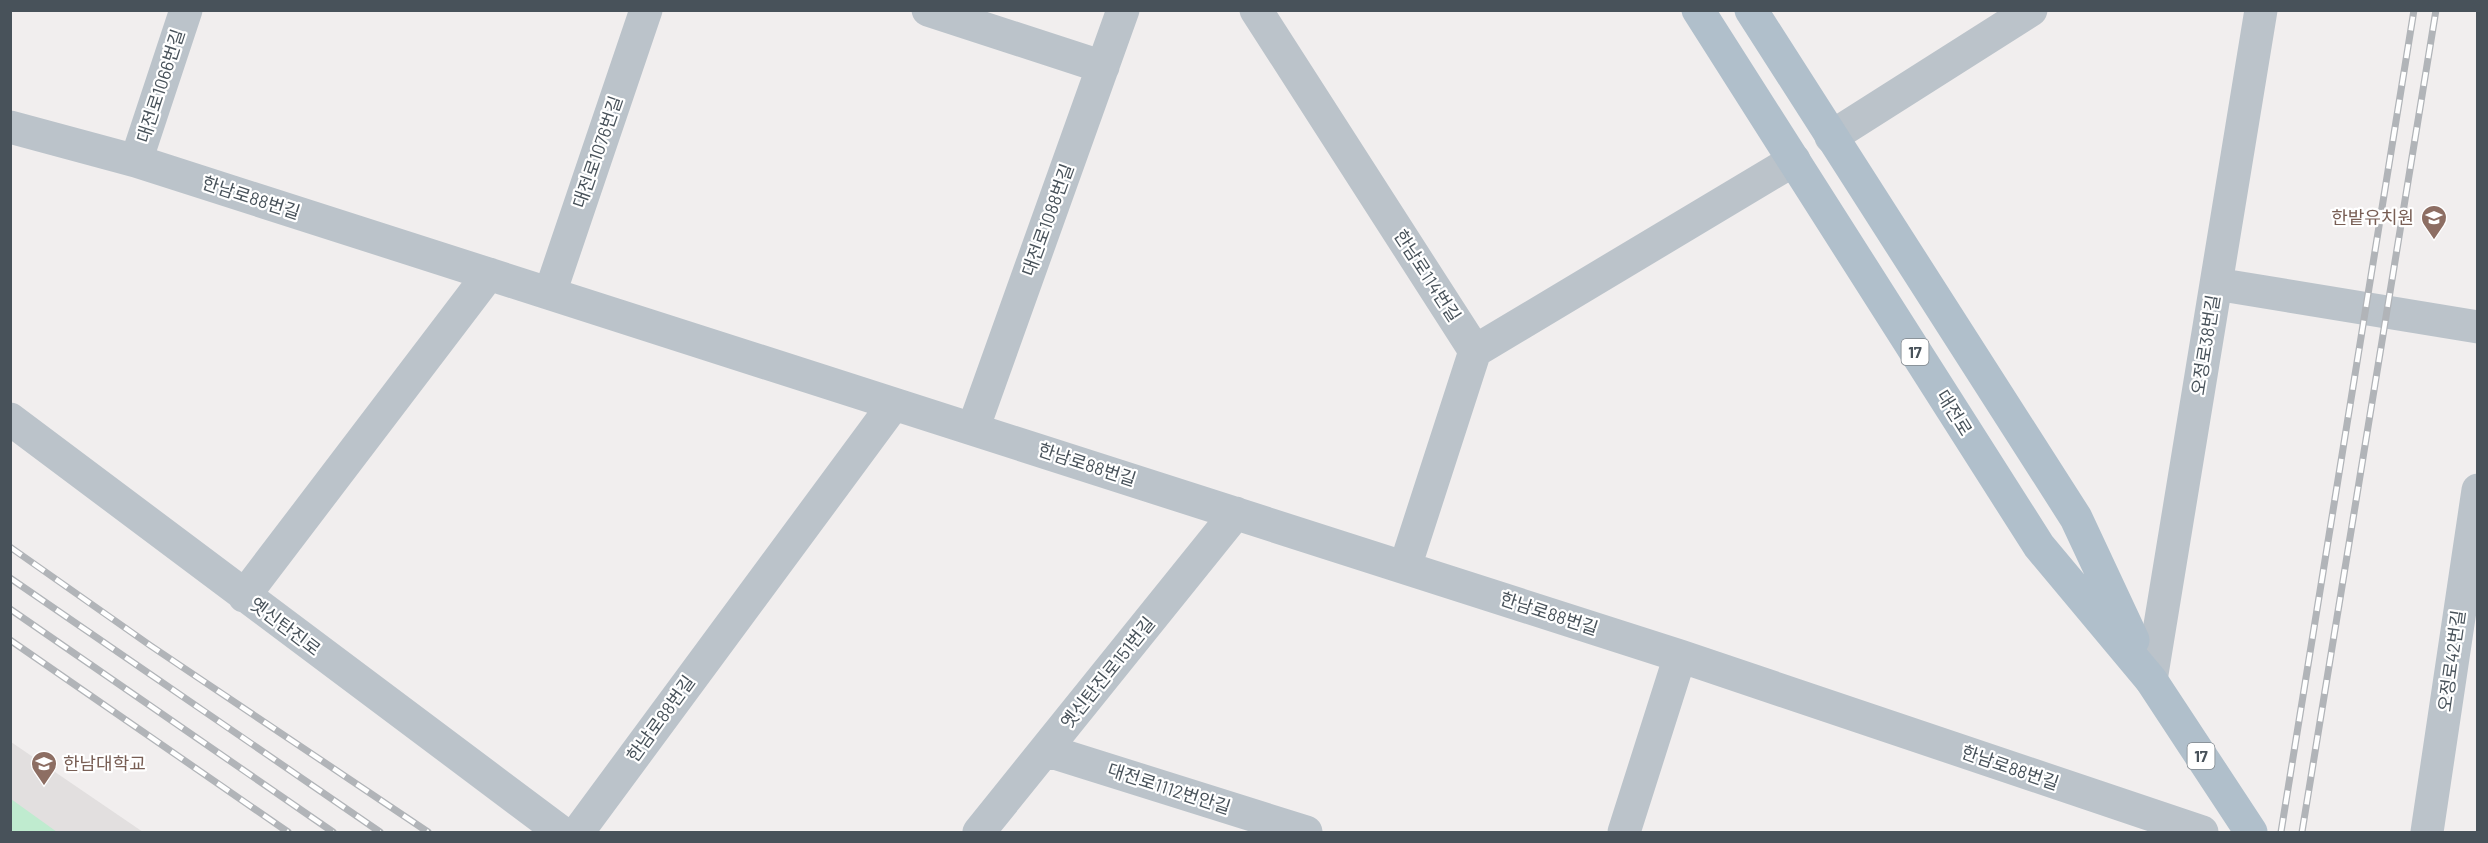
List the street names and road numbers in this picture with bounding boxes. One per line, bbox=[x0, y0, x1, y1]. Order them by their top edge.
street label: 대전로1066번길 bbox=[131, 26, 189, 145]
street label: 대전로1076번길 bbox=[568, 93, 627, 211]
street label: 대전로1088번길 bbox=[1017, 160, 1078, 279]
street label: 한남로88번길 bbox=[200, 171, 303, 223]
street label: 한남로114번길 bbox=[1390, 225, 1466, 326]
street label: 오정로38번길 bbox=[2186, 293, 2224, 397]
road number: 17 bbox=[1902, 339, 1928, 365]
street label: 대전로 bbox=[1932, 386, 1977, 439]
street label: 한남로88번길 bbox=[1036, 438, 1139, 490]
street label: 한남로88번길 bbox=[1498, 587, 1601, 639]
street label: 옛신탄진로 bbox=[246, 592, 325, 660]
street label: 오정로42번길 bbox=[2433, 609, 2469, 713]
street label: 옛신탄진로151번길 bbox=[1055, 612, 1159, 733]
street label: 한남로88번길 bbox=[621, 671, 699, 766]
street label: 한남로88번길 bbox=[1959, 740, 2062, 794]
road number: 17 bbox=[2188, 743, 2214, 769]
street label: 대전로1112번안길 bbox=[1105, 758, 1234, 818]

